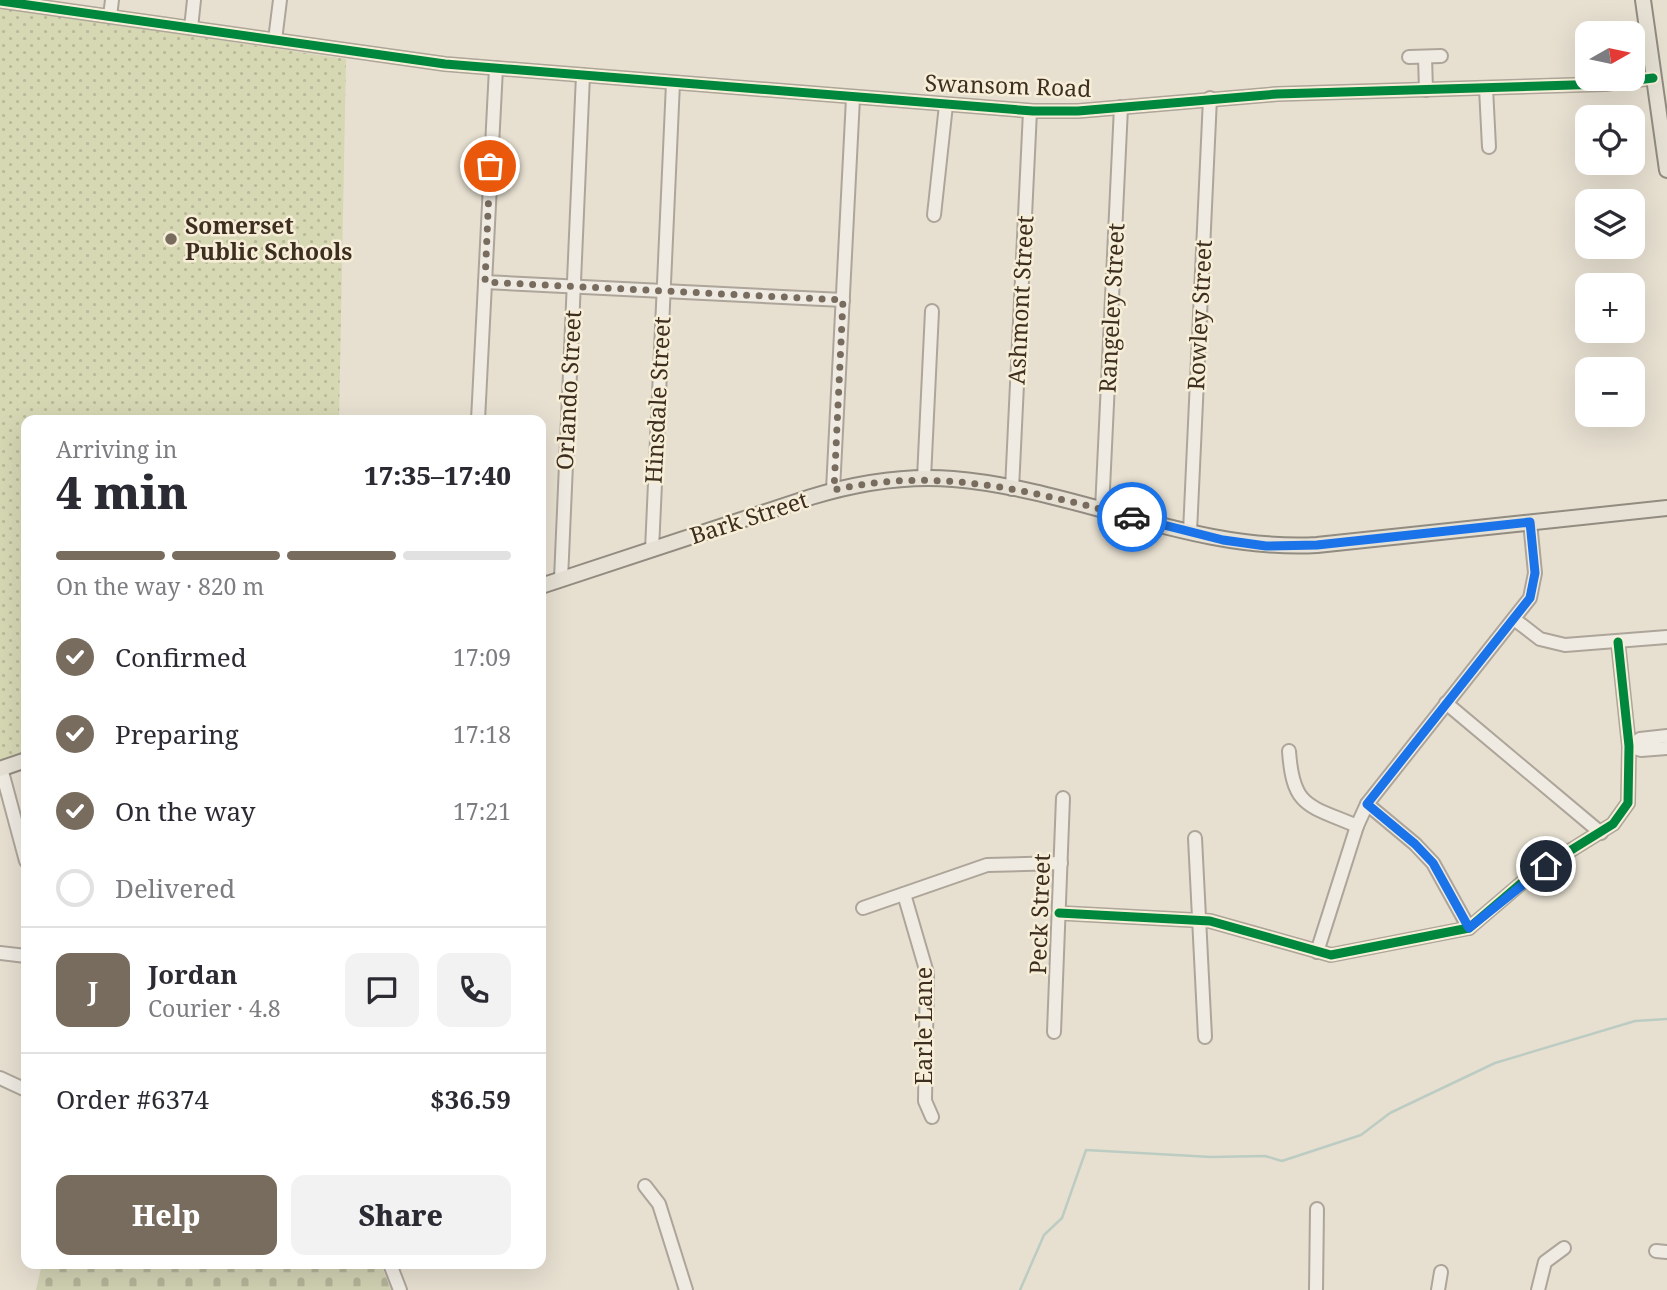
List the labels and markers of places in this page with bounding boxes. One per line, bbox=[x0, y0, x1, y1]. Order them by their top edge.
pin bbox=[460, 136, 520, 196]
place label: Somerset Public Schools bbox=[185, 209, 352, 267]
marker: Somerset Public Schools bbox=[163, 231, 179, 247]
pin bbox=[1516, 836, 1576, 896]

